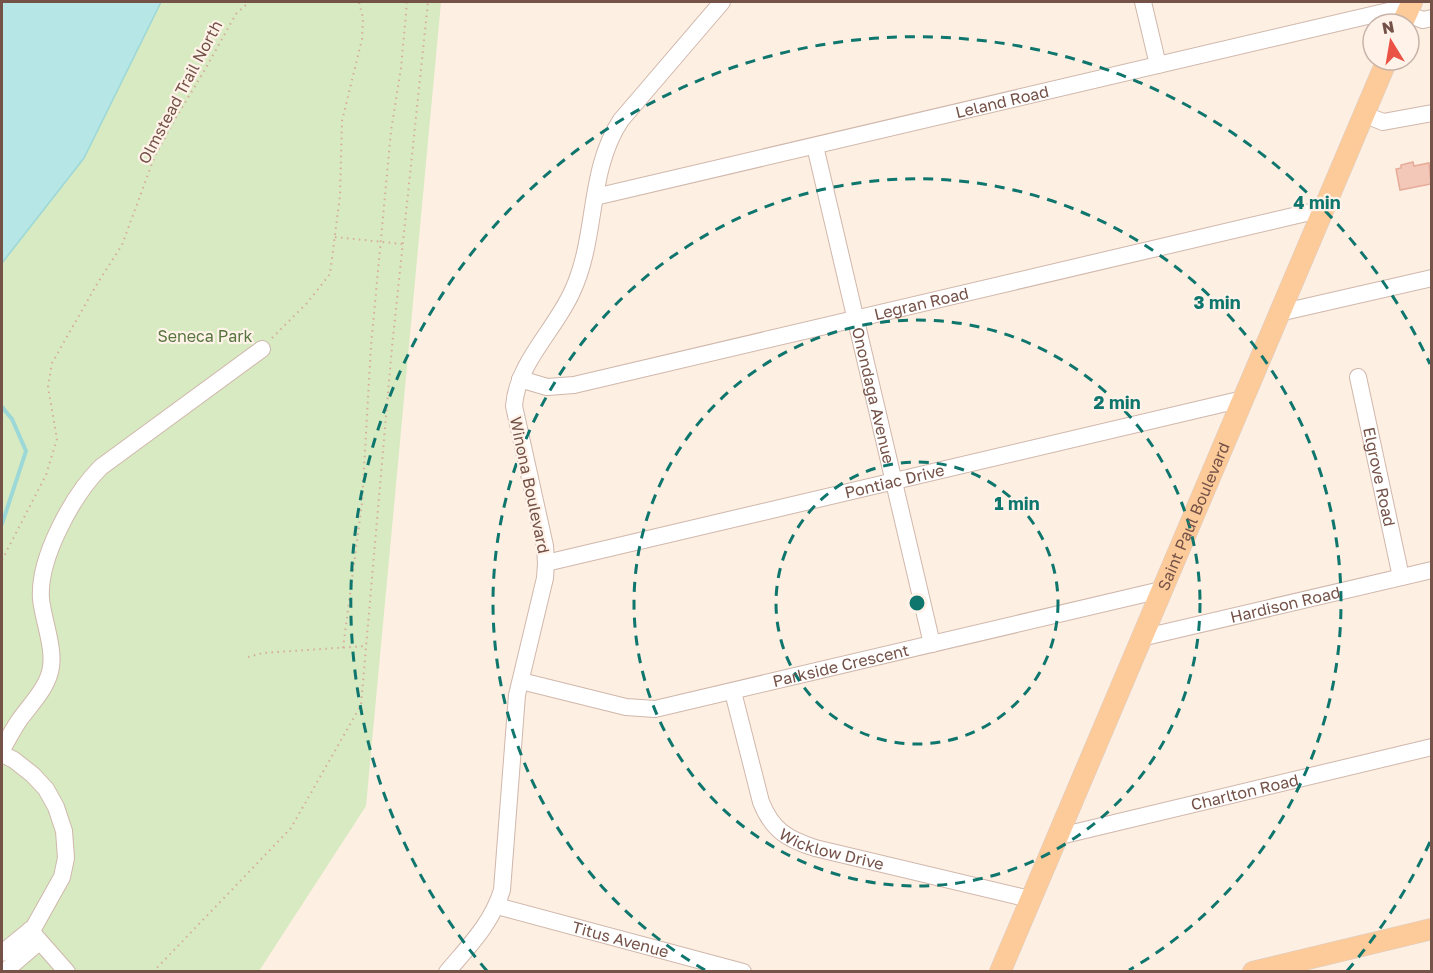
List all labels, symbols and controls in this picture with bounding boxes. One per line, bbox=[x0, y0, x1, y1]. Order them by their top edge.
north arrow bbox=[1361, 12, 1421, 72]
text: N bbox=[1380, 16, 1396, 38]
street label: Olmstead Trail North bbox=[134, 17, 226, 167]
street label: Leland Road bbox=[953, 81, 1051, 122]
text: 4 min bbox=[1293, 191, 1341, 213]
street label: Legran Road bbox=[872, 283, 970, 324]
text: 3 min bbox=[1193, 291, 1241, 313]
street label: Onondaga Avenue bbox=[848, 325, 899, 465]
park label: Seneca Park bbox=[157, 326, 253, 346]
text: 2 min bbox=[1093, 391, 1141, 413]
street label: Winona Boulevard bbox=[506, 415, 554, 555]
street label: Elgrove Road bbox=[1359, 425, 1400, 528]
street label: Saint Paul Boulevard bbox=[1153, 439, 1234, 594]
street label: Pontiac Drive bbox=[843, 460, 946, 502]
text: 1 min bbox=[994, 492, 1040, 514]
street label: Hardison Road bbox=[1228, 582, 1342, 627]
centre of rings bbox=[907, 593, 927, 613]
street label: Parkside Crescent bbox=[771, 640, 911, 691]
street label: Charlton Road bbox=[1189, 769, 1300, 814]
street label: Wicklow Drive bbox=[775, 824, 886, 874]
street label: Titus Avenue bbox=[570, 917, 671, 962]

